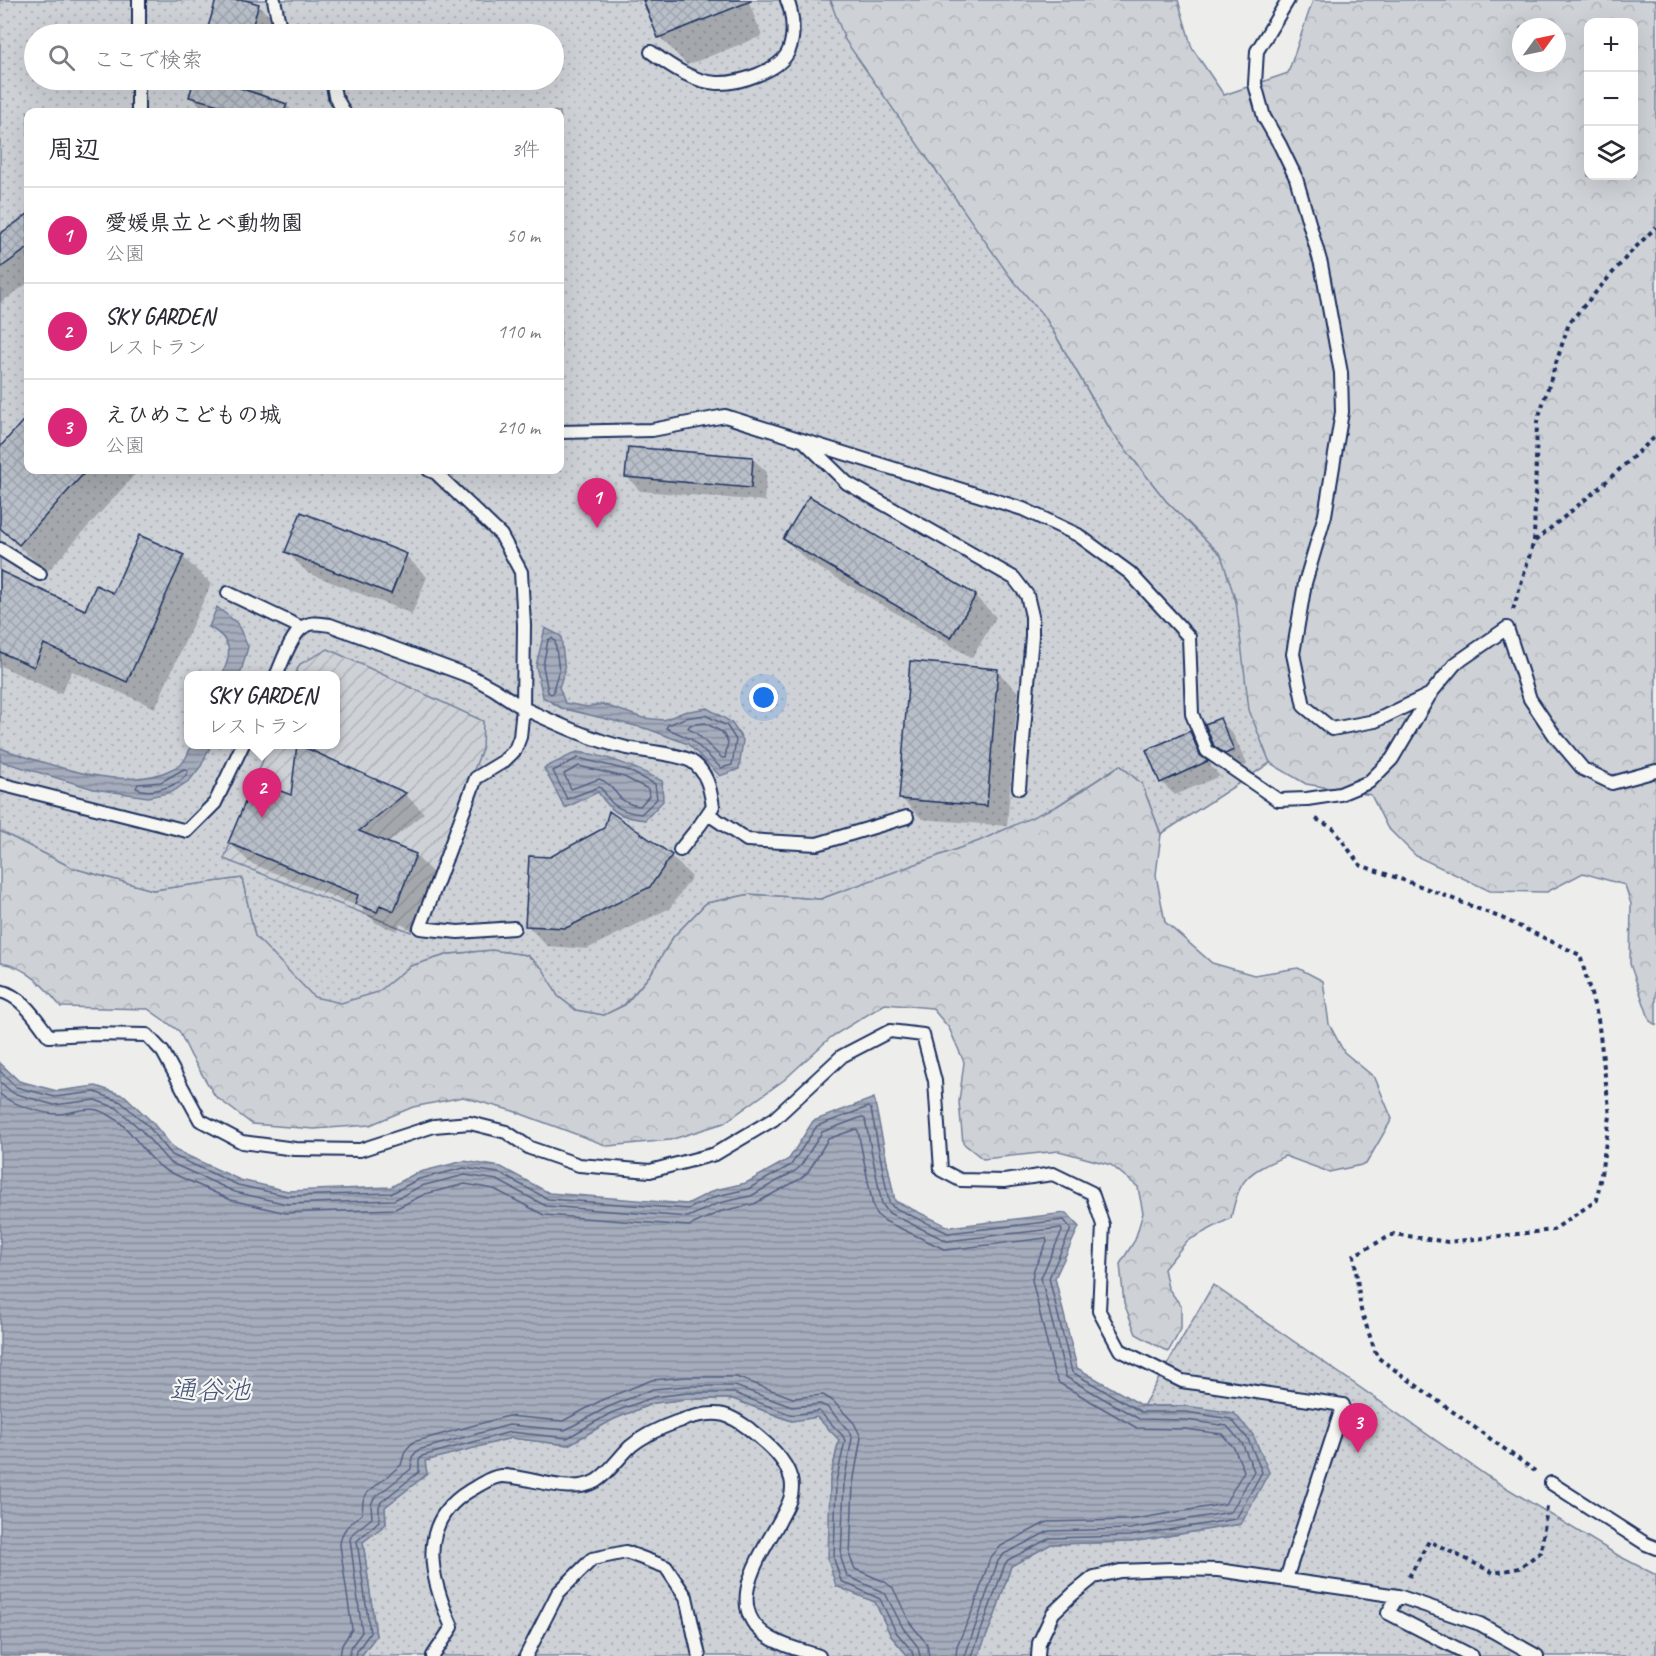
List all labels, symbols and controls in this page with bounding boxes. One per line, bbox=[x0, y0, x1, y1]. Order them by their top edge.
north arrow bbox=[1512, 18, 1566, 72]
map controls bbox=[1584, 18, 1638, 180]
button: + bbox=[1584, 18, 1638, 72]
search box bbox=[24, 24, 564, 90]
icon: search bbox=[45, 41, 78, 74]
text: ここで検索 bbox=[93, 46, 203, 74]
button: − bbox=[1584, 72, 1638, 126]
button: layers bbox=[1584, 126, 1638, 180]
text: 周辺 bbox=[48, 133, 100, 166]
text: 3件 bbox=[511, 137, 540, 162]
text: 愛媛県立とべ動物園 bbox=[105, 209, 303, 237]
text: 1 bbox=[63, 223, 72, 248]
text: 50 m bbox=[506, 223, 540, 248]
text: 公園 bbox=[105, 241, 145, 266]
text: SKY GARDEN bbox=[105, 303, 214, 331]
text: 2 bbox=[63, 319, 72, 344]
text: 110 m bbox=[497, 319, 540, 344]
text: レストラン bbox=[105, 335, 207, 360]
text: えひめこどもの城 bbox=[105, 401, 281, 429]
text: 3 bbox=[63, 415, 72, 440]
text: 210 m bbox=[497, 415, 540, 440]
text: 公園 bbox=[105, 433, 145, 458]
pin: 1 bbox=[578, 478, 616, 528]
popup bbox=[184, 671, 340, 749]
text: SKY GARDEN bbox=[207, 682, 317, 710]
your location bbox=[749, 683, 778, 712]
text: レストラン bbox=[207, 714, 309, 739]
pin: 2 bbox=[242, 768, 282, 818]
water label: 通谷池 bbox=[170, 1373, 251, 1407]
pin: 3 bbox=[1338, 1404, 1378, 1453]

